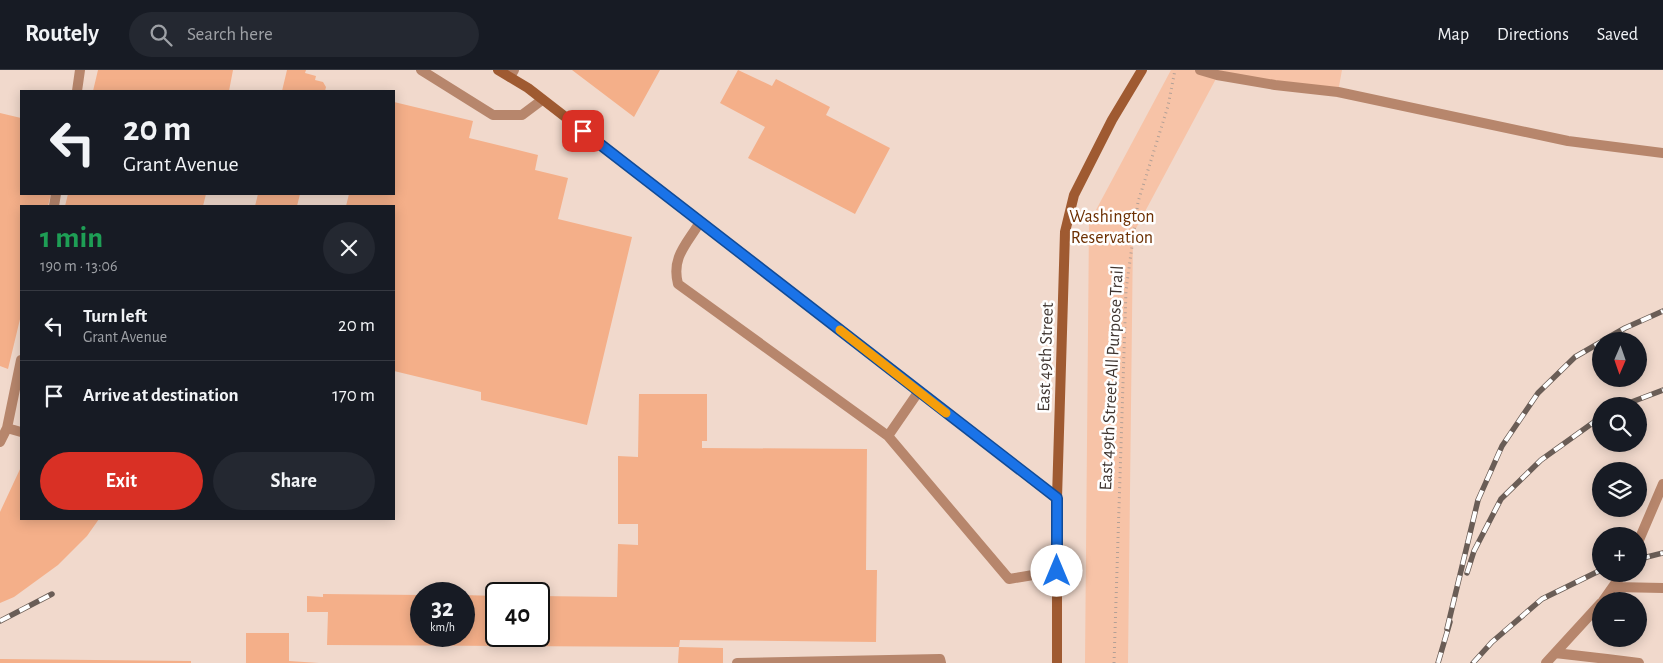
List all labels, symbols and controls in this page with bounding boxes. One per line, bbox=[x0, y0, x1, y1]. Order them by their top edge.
search box bbox=[129, 12, 479, 57]
icon: search bbox=[147, 21, 175, 49]
text: Routely bbox=[25, 22, 99, 46]
text: Search here bbox=[187, 25, 273, 44]
text: Map bbox=[1438, 26, 1469, 44]
text: Directions bbox=[1497, 26, 1569, 44]
text: Saved bbox=[1597, 26, 1638, 44]
icon: left bbox=[40, 110, 105, 175]
pin bbox=[562, 110, 604, 152]
text: 20 m bbox=[123, 112, 191, 147]
icon: arrive bbox=[569, 117, 597, 145]
text: Grant Avenue bbox=[123, 153, 239, 175]
park label: Washington Reservation bbox=[1069, 208, 1155, 247]
button: close bbox=[323, 222, 375, 274]
text: 1 min bbox=[40, 223, 103, 253]
text: 190 m · 13:06 bbox=[40, 258, 118, 274]
street label: East 49th Street All Purpose Trail bbox=[1097, 265, 1127, 491]
street label: East 49th Street bbox=[1035, 302, 1057, 412]
text: Turn left bbox=[83, 307, 147, 326]
icon: left bbox=[40, 312, 68, 340]
text: 20 m bbox=[338, 316, 375, 335]
text: Grant Avenue bbox=[83, 329, 167, 345]
north arrow bbox=[1592, 332, 1648, 388]
map controls bbox=[1592, 332, 1647, 647]
icon: arrive bbox=[40, 382, 68, 410]
text: Arrive at destination bbox=[83, 386, 239, 405]
text: 170 m bbox=[332, 386, 375, 405]
button: search bbox=[1592, 397, 1647, 452]
button: Exit bbox=[40, 452, 203, 510]
button: Share bbox=[213, 452, 375, 510]
button: layers bbox=[1592, 462, 1647, 517]
button: + bbox=[1592, 527, 1647, 582]
position arrow bbox=[1030, 544, 1082, 596]
speed limit sign: 40 bbox=[485, 582, 550, 647]
button: − bbox=[1592, 592, 1647, 647]
text: 32 bbox=[431, 596, 454, 621]
text: km/h bbox=[430, 621, 455, 633]

